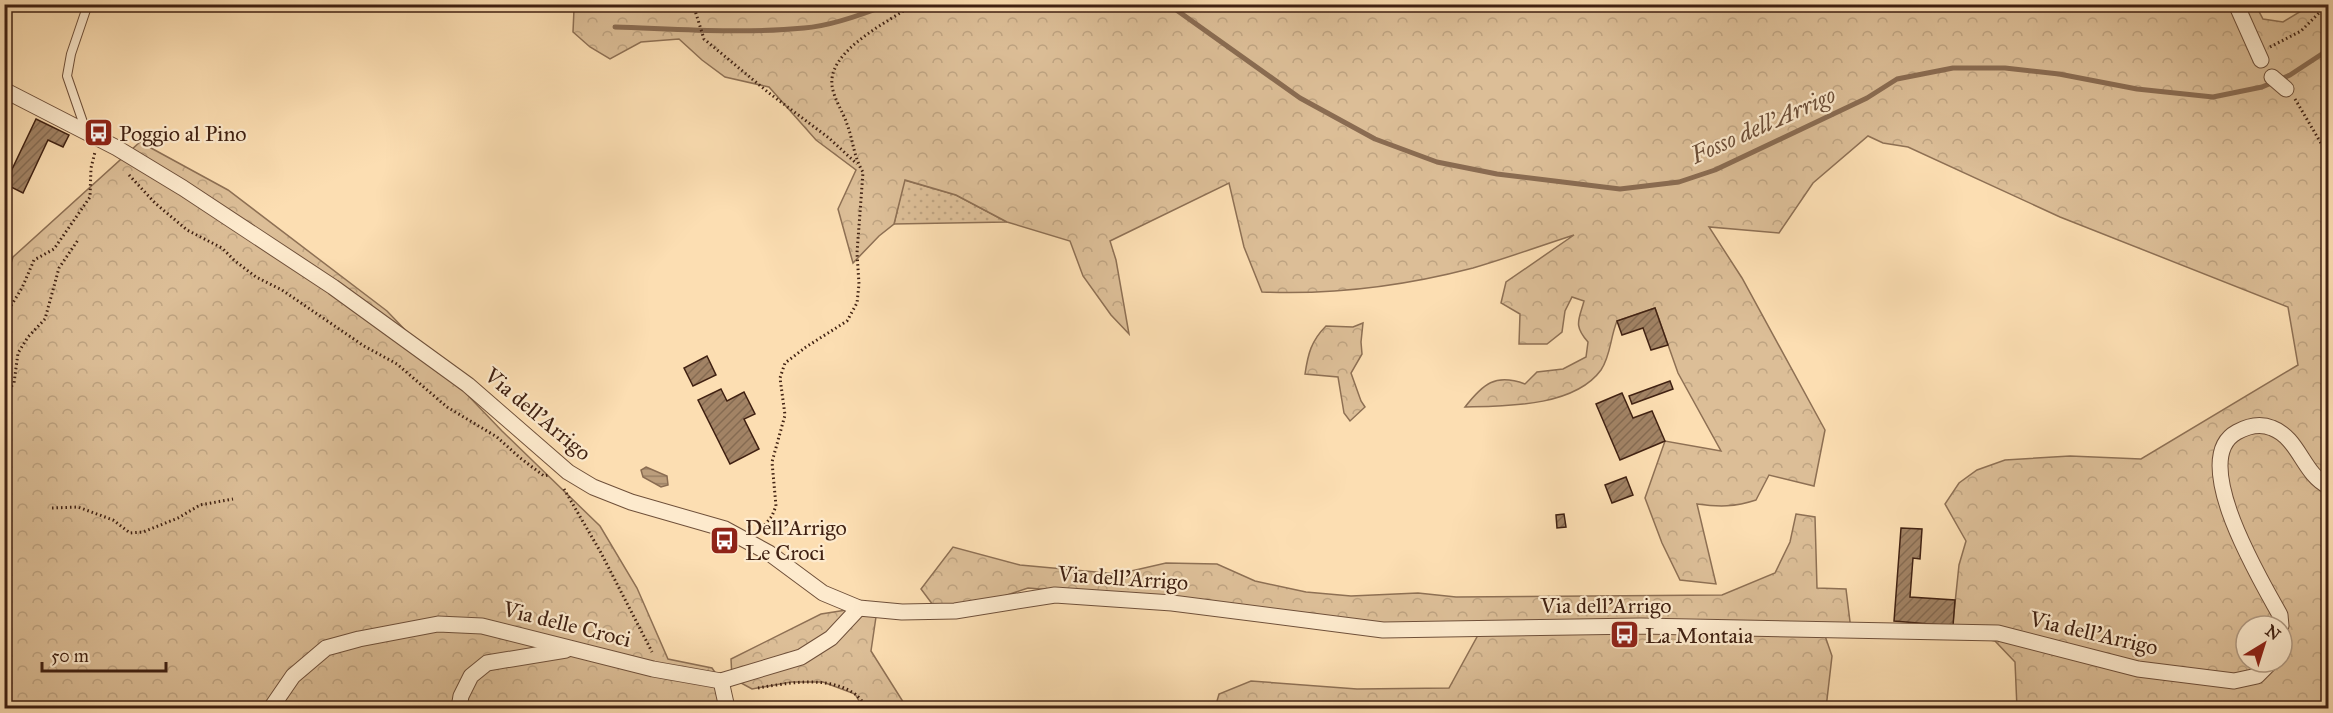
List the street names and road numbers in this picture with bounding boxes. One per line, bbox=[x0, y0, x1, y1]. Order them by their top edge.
street label: Via dell'Arrigo bbox=[478, 361, 597, 466]
street label: Via dell'Arrigo bbox=[1056, 560, 1189, 596]
street label: Via dell'Arrigo bbox=[1540, 592, 1671, 619]
street label: Via delle Croci bbox=[499, 595, 634, 653]
street label: Via dell'Arrigo bbox=[2026, 605, 2161, 661]

